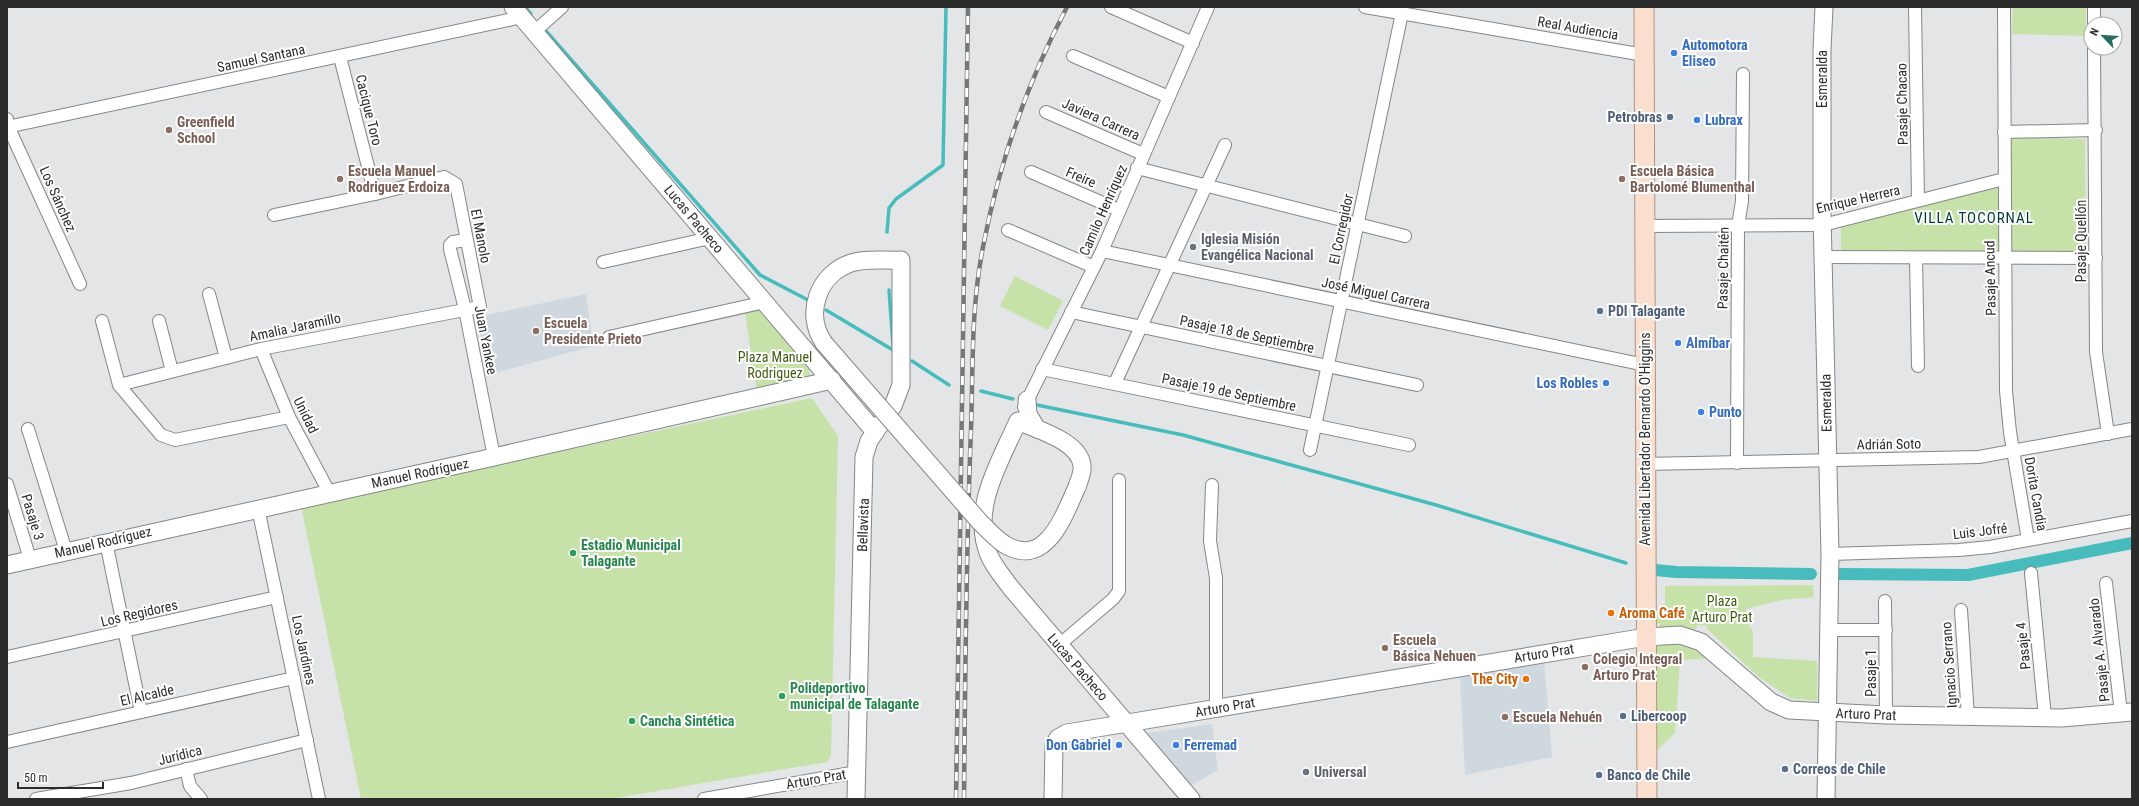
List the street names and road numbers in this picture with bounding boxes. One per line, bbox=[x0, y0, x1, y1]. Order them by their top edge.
street label: Real Audiencia bbox=[1536, 13, 1620, 43]
street label: Samuel Santana bbox=[216, 41, 306, 75]
street label: Esmeralda bbox=[1814, 50, 1830, 108]
street label: Pasaje Chacao bbox=[1893, 63, 1911, 145]
street label: Cacique Toro bbox=[352, 73, 386, 147]
street label: Javiera Carrera bbox=[1060, 95, 1142, 143]
street label: Camilo Henríquez bbox=[1076, 162, 1130, 258]
street label: Los Sánchez bbox=[36, 164, 80, 234]
street label: Freire bbox=[1064, 164, 1099, 191]
street label: Lucas Pacheco bbox=[661, 182, 727, 256]
street label: Enrique Herrera bbox=[1814, 182, 1902, 216]
street label: El Corregidor bbox=[1326, 192, 1356, 266]
street label: Pasaje Quellón bbox=[2073, 200, 2089, 282]
street label: El Manolo bbox=[468, 208, 494, 264]
street label: Pasaje Chaitén bbox=[1714, 227, 1732, 309]
street label: Pasaje Ancud bbox=[1981, 240, 1999, 316]
street label: José Miguel Carrera bbox=[1320, 274, 1432, 312]
street label: Juan Yankee bbox=[471, 304, 501, 376]
street label: Amalia Jaramillo bbox=[248, 310, 342, 344]
street label: Pasaje 18 de Septiembre bbox=[1178, 312, 1316, 356]
street label: Avenida Libertador Bernardo O'Higgins bbox=[1637, 332, 1653, 546]
street label: Pasaje 19 de Septiembre bbox=[1160, 370, 1298, 414]
street label: Esmeralda bbox=[1817, 374, 1835, 432]
street label: Unidad bbox=[290, 394, 322, 436]
street label: Adrián Soto bbox=[1857, 435, 1921, 453]
street label: Manuel Rodríguez bbox=[370, 455, 470, 491]
street label: Dorita Candia bbox=[2022, 456, 2050, 532]
street label: Pasaje 3 bbox=[18, 492, 48, 542]
street label: Bellavista bbox=[854, 498, 872, 552]
street label: Luis Jofré bbox=[1952, 520, 2009, 542]
street label: Manuel Rodríguez bbox=[53, 523, 153, 561]
street label: Los Regidores bbox=[99, 596, 179, 630]
street label: Pasaje A. Alvarado bbox=[2086, 597, 2112, 703]
street label: Los Jardines bbox=[289, 614, 319, 686]
street label: Ignacio Serrano bbox=[1938, 621, 1960, 709]
street label: Pasaje 4 bbox=[2013, 622, 2033, 670]
street label: Lucas Pacheco bbox=[1045, 630, 1111, 704]
street label: Arturo Prat bbox=[1513, 640, 1575, 666]
street label: Pasaje 1 bbox=[1863, 649, 1879, 697]
street label: El Alcalde bbox=[119, 681, 176, 709]
street label: Arturo Prat bbox=[1194, 694, 1256, 720]
street label: Arturo Prat bbox=[1835, 705, 1897, 723]
street label: Jurídica bbox=[157, 742, 203, 768]
street label: Arturo Prat bbox=[785, 766, 847, 792]

